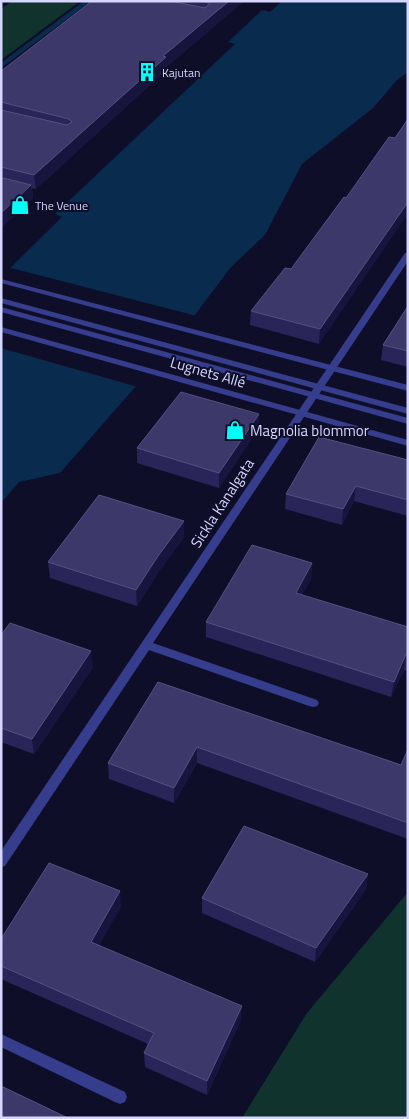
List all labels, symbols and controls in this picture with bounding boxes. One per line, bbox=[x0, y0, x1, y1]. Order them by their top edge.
building icon: Kajutan bbox=[136, 61, 158, 83]
place label: Kajutan bbox=[162, 63, 201, 82]
shop icon: The Venue bbox=[9, 194, 31, 216]
place label: The Venue bbox=[35, 196, 88, 215]
street label: Lugnets Allé bbox=[168, 350, 248, 394]
shop icon: Magnolia blommor bbox=[224, 419, 246, 441]
place label: Magnolia blommor bbox=[250, 419, 369, 442]
street label: Sickla Kanalgata bbox=[184, 453, 260, 552]

